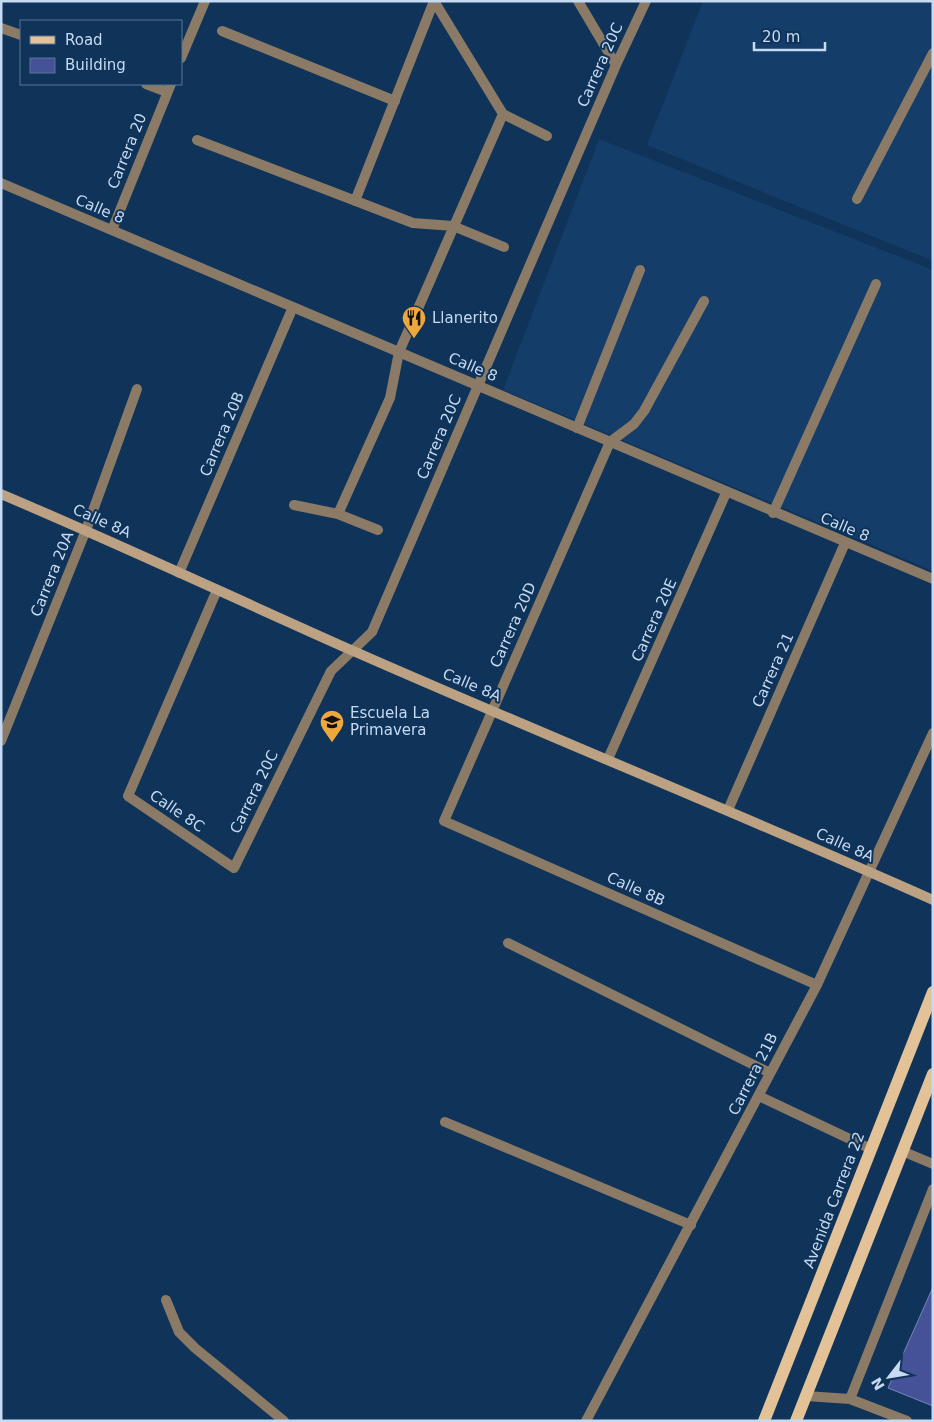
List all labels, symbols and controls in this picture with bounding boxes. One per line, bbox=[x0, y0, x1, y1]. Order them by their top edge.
legend bbox=[20, 20, 182, 85]
street label: Carrera 20C bbox=[573, 20, 627, 110]
scale bar bbox=[754, 20, 825, 52]
text: 20 m bbox=[762, 28, 800, 46]
text: Road bbox=[65, 31, 103, 49]
text: Building bbox=[65, 56, 126, 74]
street label: Carrera 20 bbox=[104, 111, 150, 191]
street label: Calle 8 bbox=[73, 191, 127, 227]
restaurant icon: Llanerito bbox=[401, 305, 427, 339]
place label: Llanerito bbox=[432, 309, 498, 327]
street label: Calle 8 bbox=[446, 349, 500, 385]
street label: Carrera 20B bbox=[196, 389, 248, 479]
street label: Carrera 20C bbox=[413, 392, 465, 482]
street label: Calle 8A bbox=[70, 500, 135, 542]
street label: Calle 8 bbox=[818, 509, 872, 545]
street label: Carrera 20A bbox=[27, 528, 77, 619]
street label: Carrera 20E bbox=[628, 576, 680, 664]
street label: Carrera 20D bbox=[486, 580, 540, 670]
street label: Carrera 21 bbox=[749, 630, 797, 710]
street label: Calle 8A bbox=[440, 665, 505, 706]
place label: Escuela La Primavera bbox=[350, 704, 430, 739]
school or university icon: Escuela La Primavera bbox=[319, 709, 345, 743]
street label: Carrera 20C bbox=[226, 747, 282, 837]
street label: Calle 8C bbox=[146, 786, 208, 836]
street label: Calle 8A bbox=[813, 824, 878, 866]
street label: Calle 8B bbox=[604, 868, 668, 910]
street label: Carrera 21B bbox=[725, 1030, 781, 1118]
street label: Avenida Carrera 22 bbox=[800, 1129, 868, 1271]
north arrow bbox=[864, 1352, 914, 1402]
text: N bbox=[868, 1375, 888, 1393]

